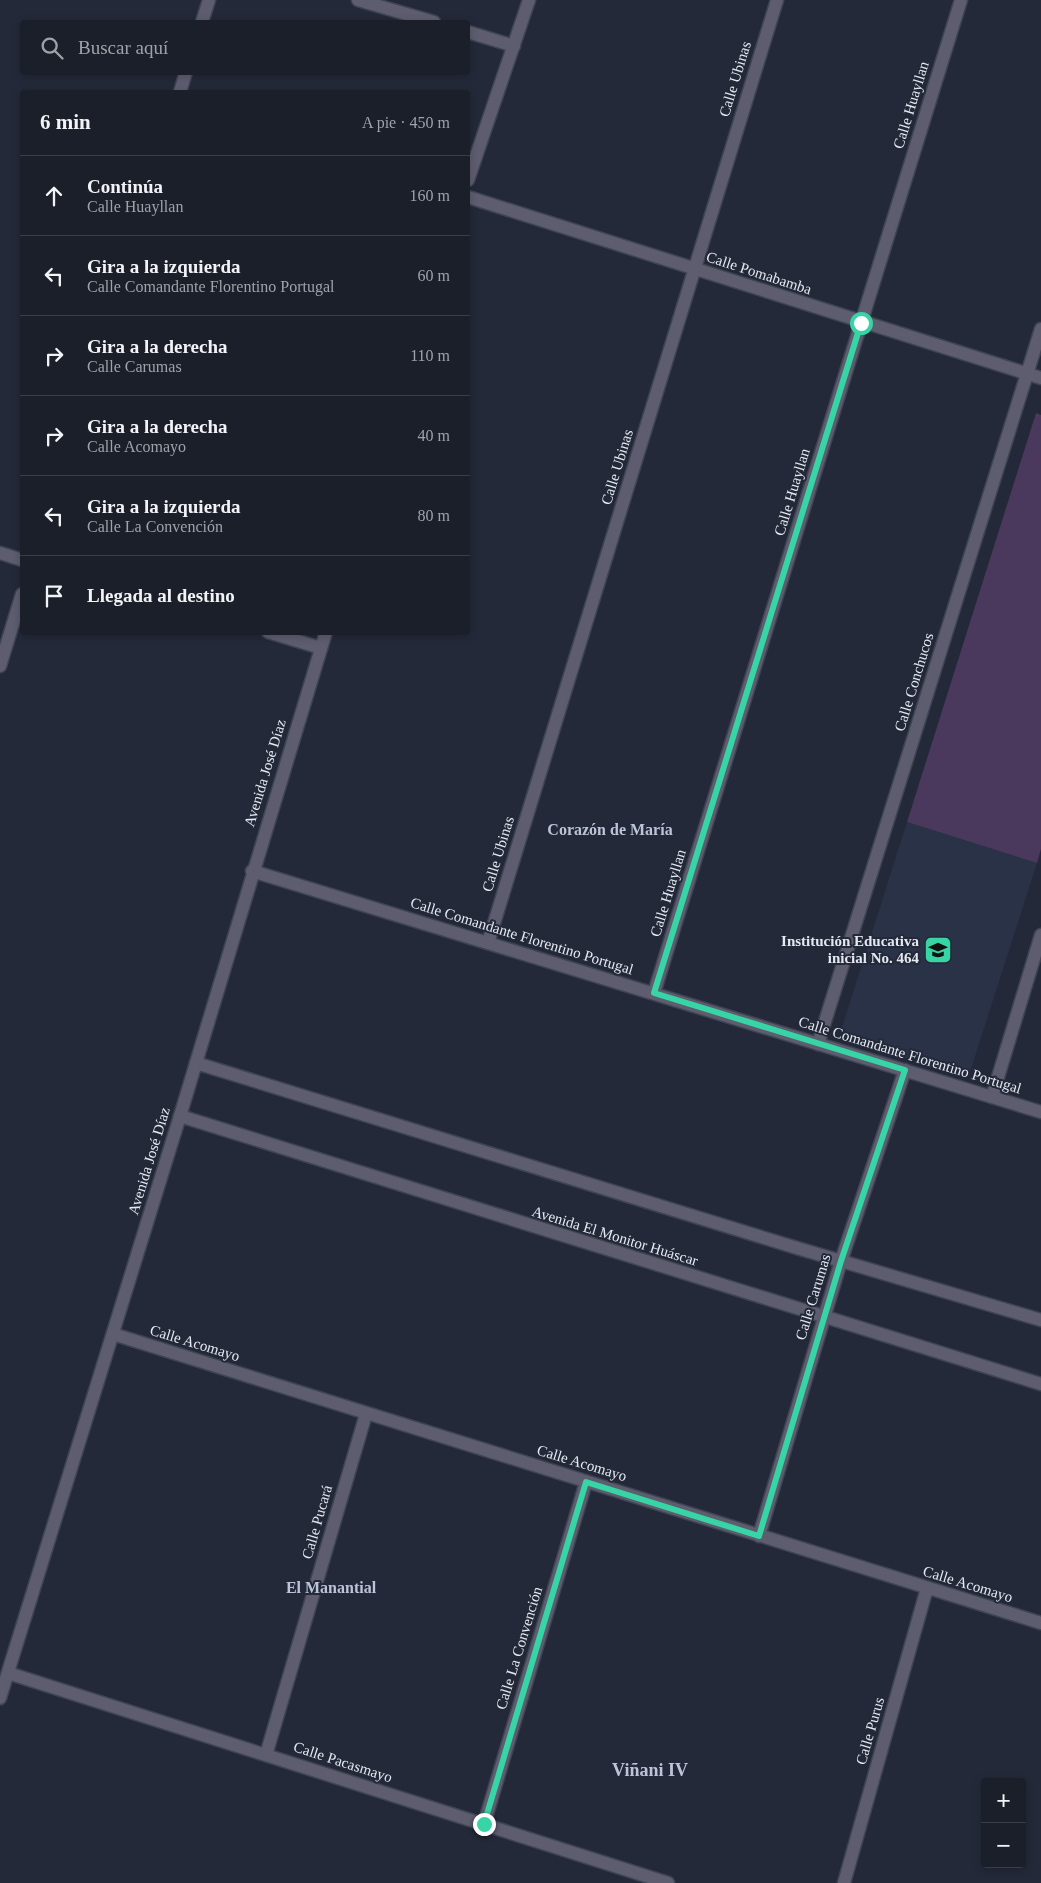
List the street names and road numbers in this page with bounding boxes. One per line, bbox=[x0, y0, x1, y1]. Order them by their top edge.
street label: Calle Ubinas bbox=[716, 39, 754, 119]
street label: Calle Huayllan bbox=[890, 59, 932, 151]
street label: Calle Pomabamba bbox=[704, 248, 814, 298]
street label: Calle Ubinas bbox=[598, 427, 636, 507]
street label: Calle Huayllan bbox=[771, 446, 813, 538]
street label: Calle Conchucos bbox=[891, 631, 937, 733]
street label: Avenida José Díaz bbox=[241, 717, 289, 829]
street label: Calle Ubinas bbox=[479, 814, 517, 894]
street label: Calle Huayllan bbox=[647, 847, 689, 939]
street label: Calle Comandante Florentino Portugal bbox=[409, 894, 635, 978]
street label: Calle Comandante Florentino Portugal bbox=[797, 1013, 1023, 1097]
street label: Avenida José Díaz bbox=[125, 1105, 173, 1217]
street label: Avenida El Monitor Huáscar bbox=[530, 1203, 700, 1269]
street label: Calle Carumas bbox=[792, 1252, 834, 1342]
street label: Calle Acomayo bbox=[148, 1322, 242, 1364]
street label: Calle Acomayo bbox=[535, 1442, 629, 1484]
street label: Calle Pucará bbox=[299, 1483, 335, 1561]
street label: Calle Acomayo bbox=[921, 1563, 1015, 1605]
street label: Calle La Convención bbox=[493, 1584, 545, 1711]
street label: Calle Purus bbox=[853, 1695, 887, 1767]
street label: Calle Pacasmayo bbox=[292, 1738, 394, 1786]

